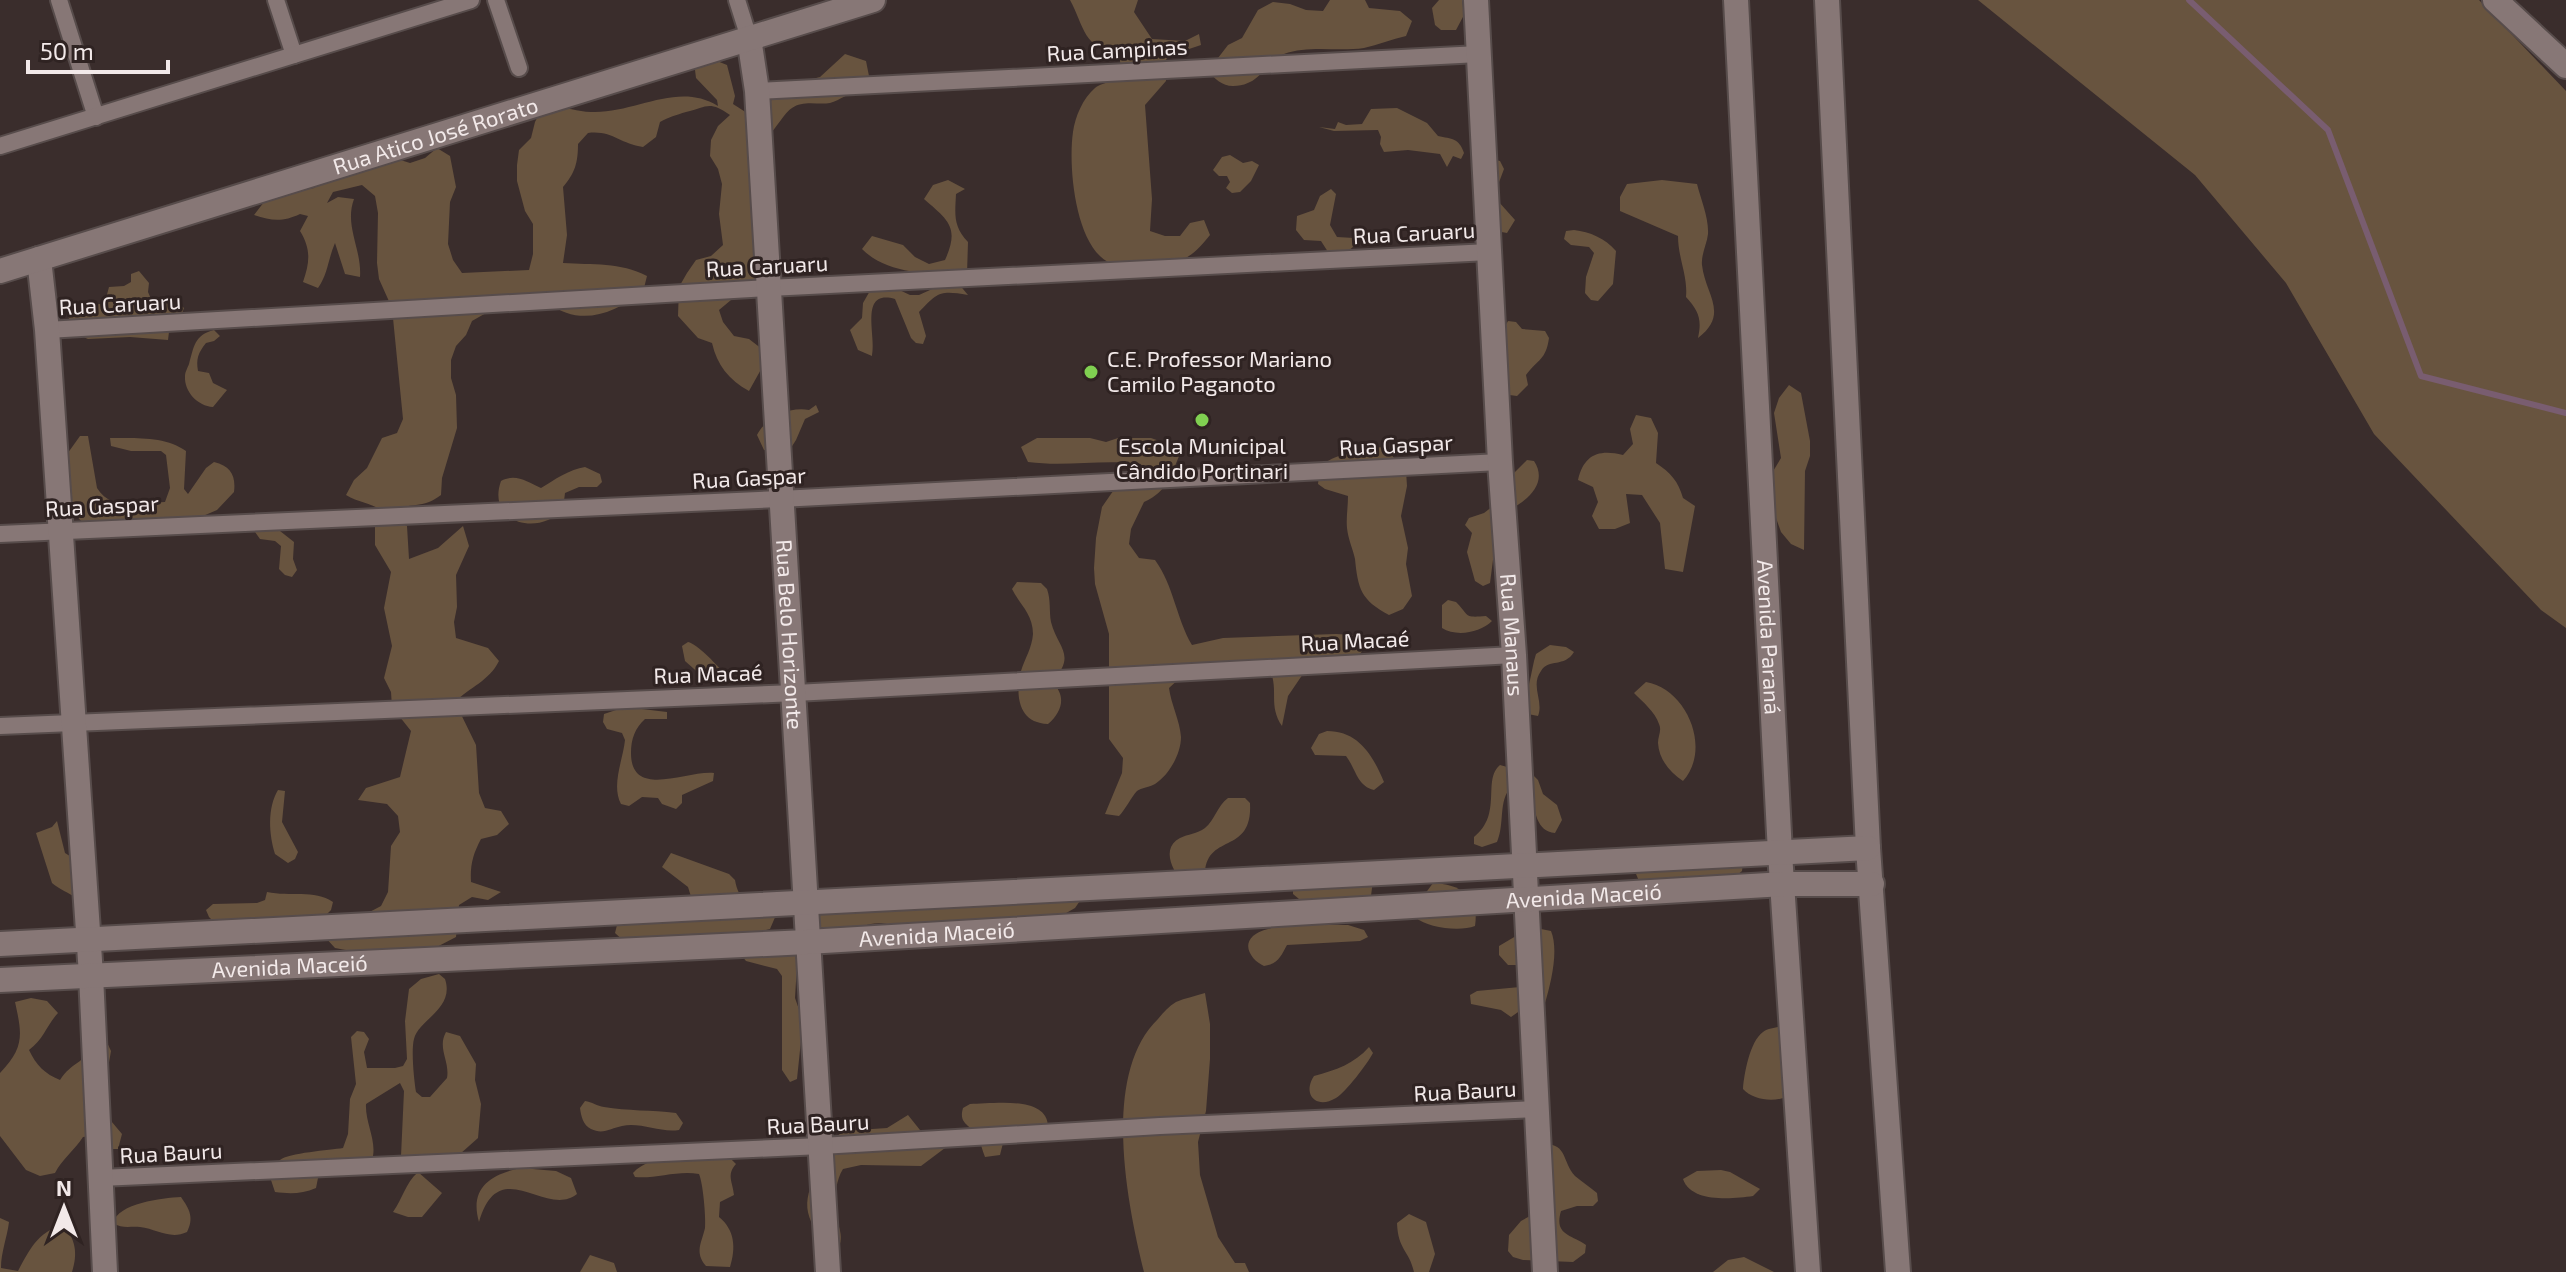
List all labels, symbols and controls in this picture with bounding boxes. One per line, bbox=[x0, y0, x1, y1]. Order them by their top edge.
scale bar bbox=[28, 24, 168, 74]
street label: Rua Campinas bbox=[1046, 32, 1188, 66]
text: 50 m bbox=[40, 36, 94, 65]
street label: Rua Atico José Rorato bbox=[330, 91, 541, 179]
street label: Rua Caruaru bbox=[1352, 216, 1476, 248]
street label: Rua Caruaru bbox=[705, 249, 829, 281]
street label: Rua Caruaru bbox=[58, 287, 182, 319]
place label: C.E. Professor Mariano Camilo Paganoto bbox=[1107, 345, 1332, 396]
marker: C.E. Professor Mariano Camilo Paganoto bbox=[1082, 363, 1100, 381]
marker: Escola Municipal Cândido Portinari bbox=[1193, 411, 1211, 429]
street label: Rua Gaspar bbox=[1338, 428, 1454, 460]
place label: Escola Municipal Cândido Portinari bbox=[1116, 432, 1288, 483]
street label: Rua Gaspar bbox=[691, 461, 807, 493]
street label: Rua Gaspar bbox=[44, 489, 160, 521]
street label: Rua Belo Horizonte bbox=[772, 538, 809, 730]
street label: Avenida Paraná bbox=[1753, 559, 1787, 715]
street label: Rua Manaus bbox=[1496, 573, 1530, 697]
street label: Rua Macaé bbox=[1300, 624, 1410, 656]
street label: Rua Macaé bbox=[653, 658, 763, 688]
street label: Avenida Maceió bbox=[1505, 877, 1662, 912]
street label: Avenida Maceió bbox=[858, 916, 1016, 951]
street label: Avenida Maceió bbox=[211, 949, 368, 982]
street label: Rua Bauru bbox=[1413, 1074, 1517, 1106]
street label: Rua Bauru bbox=[766, 1107, 870, 1139]
street label: Rua Bauru bbox=[119, 1136, 223, 1168]
north arrow bbox=[24, 1168, 104, 1248]
text: N bbox=[56, 1174, 72, 1200]

